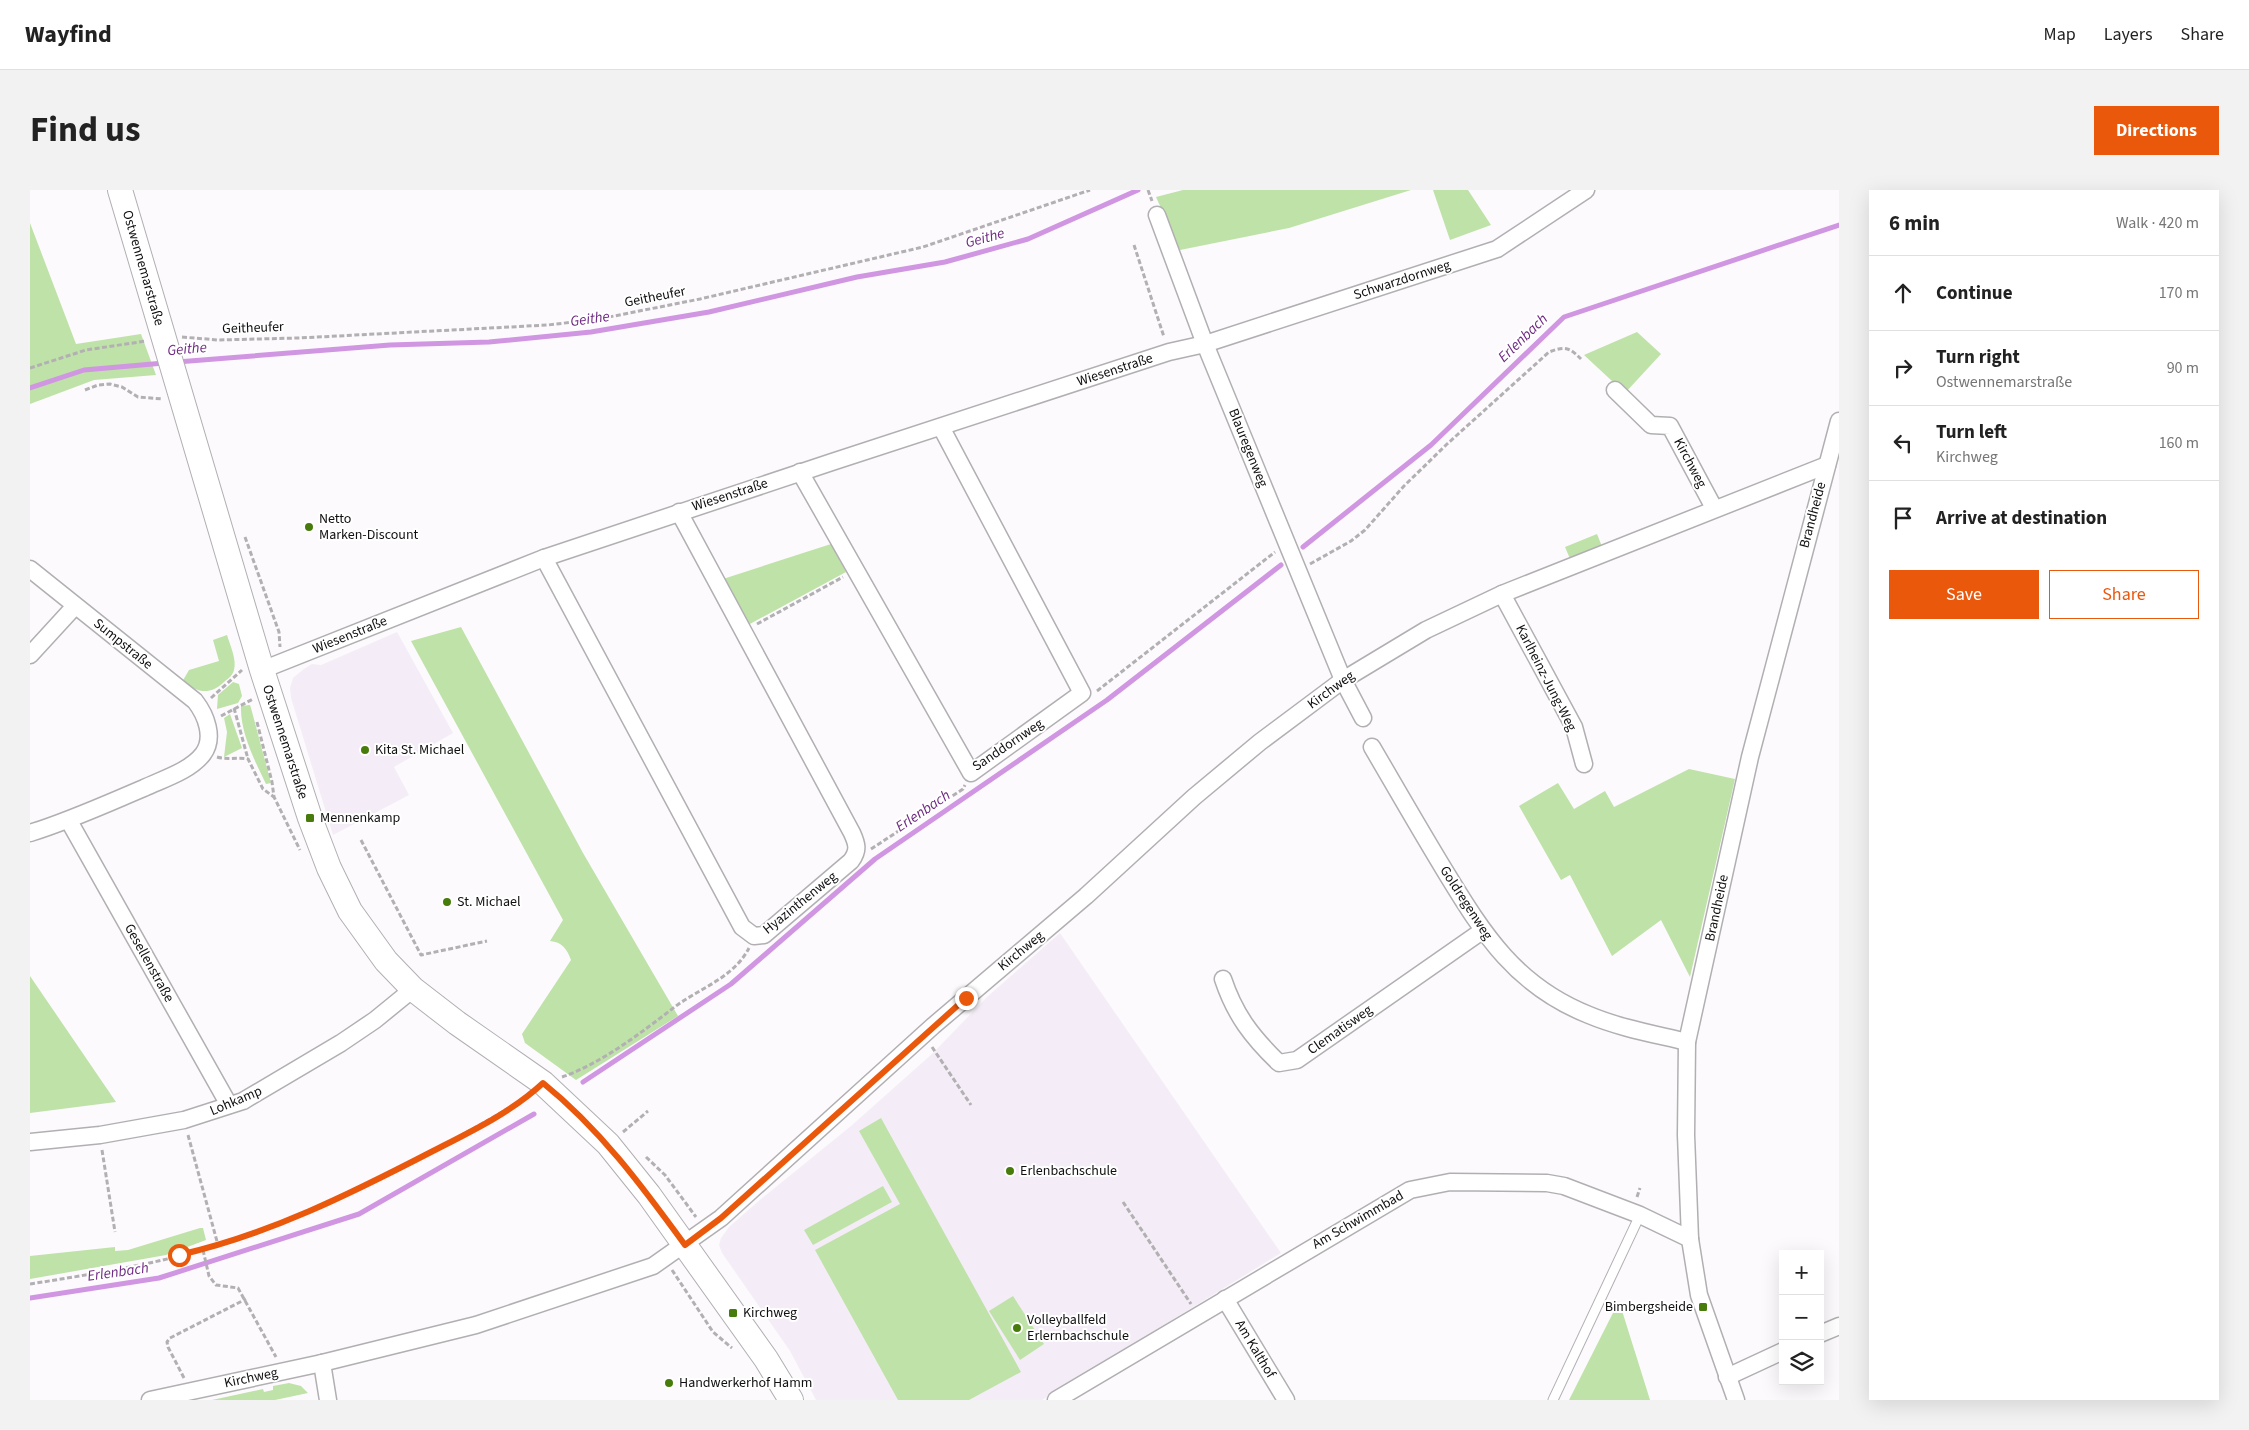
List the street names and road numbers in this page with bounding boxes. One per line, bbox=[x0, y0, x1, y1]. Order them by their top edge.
street label: Ostwennemarstraße bbox=[117, 208, 169, 328]
street label: Schwarzdornweg bbox=[1351, 255, 1453, 305]
street label: Geitheufer bbox=[623, 281, 687, 313]
street label: Geitheufer bbox=[222, 317, 284, 339]
street label: Wiesenstraße bbox=[1074, 348, 1156, 392]
street label: Blauregenweg bbox=[1223, 406, 1273, 490]
street label: Kirchweg bbox=[1668, 434, 1712, 492]
street label: Wiesenstraße bbox=[689, 473, 771, 517]
street label: Brandheide bbox=[1795, 480, 1831, 550]
street label: Wiesenstraße bbox=[310, 611, 390, 659]
street label: Sumpstraße bbox=[89, 614, 157, 674]
street label: Karlheinz-Jung-Weg bbox=[1510, 621, 1582, 735]
street label: Kirchweg bbox=[1303, 666, 1359, 714]
street label: Ostwennemarstraße bbox=[257, 682, 313, 802]
street label: Sanddornweg bbox=[969, 714, 1047, 776]
street label: Goldregenweg bbox=[1435, 862, 1497, 944]
street label: Hyazinthenweg bbox=[759, 867, 841, 939]
street label: Brandheide bbox=[1700, 873, 1734, 943]
street label: Gesellenstraße bbox=[119, 920, 179, 1006]
street label: Kirchweg bbox=[994, 926, 1048, 976]
street label: Clematisweg bbox=[1304, 1000, 1376, 1060]
street label: Lohkamp bbox=[207, 1081, 265, 1121]
street label: Am Schwimmbad bbox=[1309, 1186, 1407, 1254]
street label: Am Kalthof bbox=[1230, 1316, 1281, 1383]
street label: Kirchweg bbox=[222, 1363, 280, 1393]

